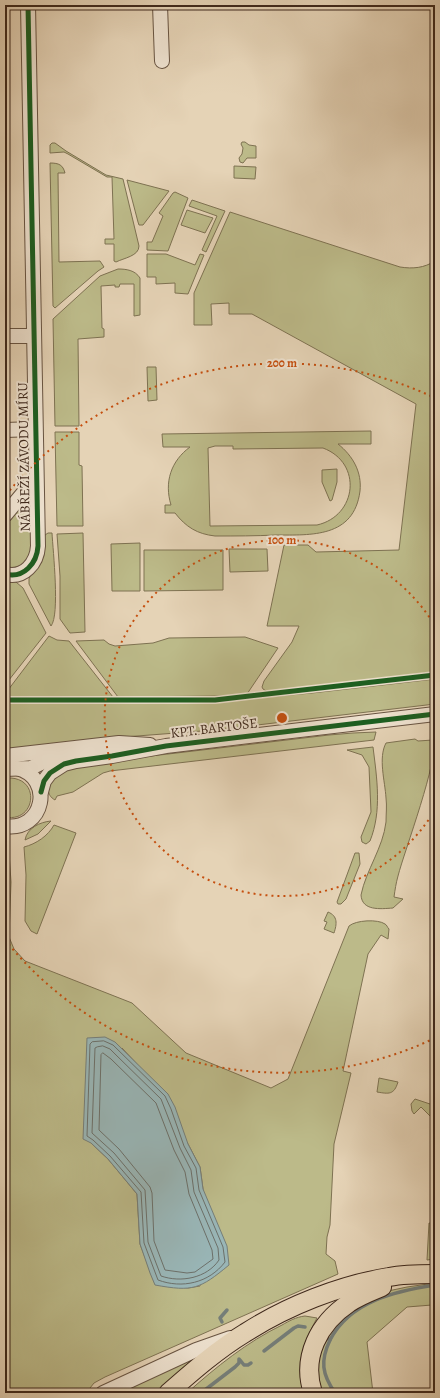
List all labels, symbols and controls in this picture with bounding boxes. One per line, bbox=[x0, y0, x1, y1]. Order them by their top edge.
text: 200 m bbox=[267, 355, 297, 371]
street label: NÁBŘEŽÍ ZÁVODU MÍRU bbox=[13, 382, 35, 532]
text: 100 m bbox=[268, 532, 296, 548]
centre of rings bbox=[275, 711, 289, 725]
street label: KPT. BARTOŠE bbox=[169, 713, 259, 743]

